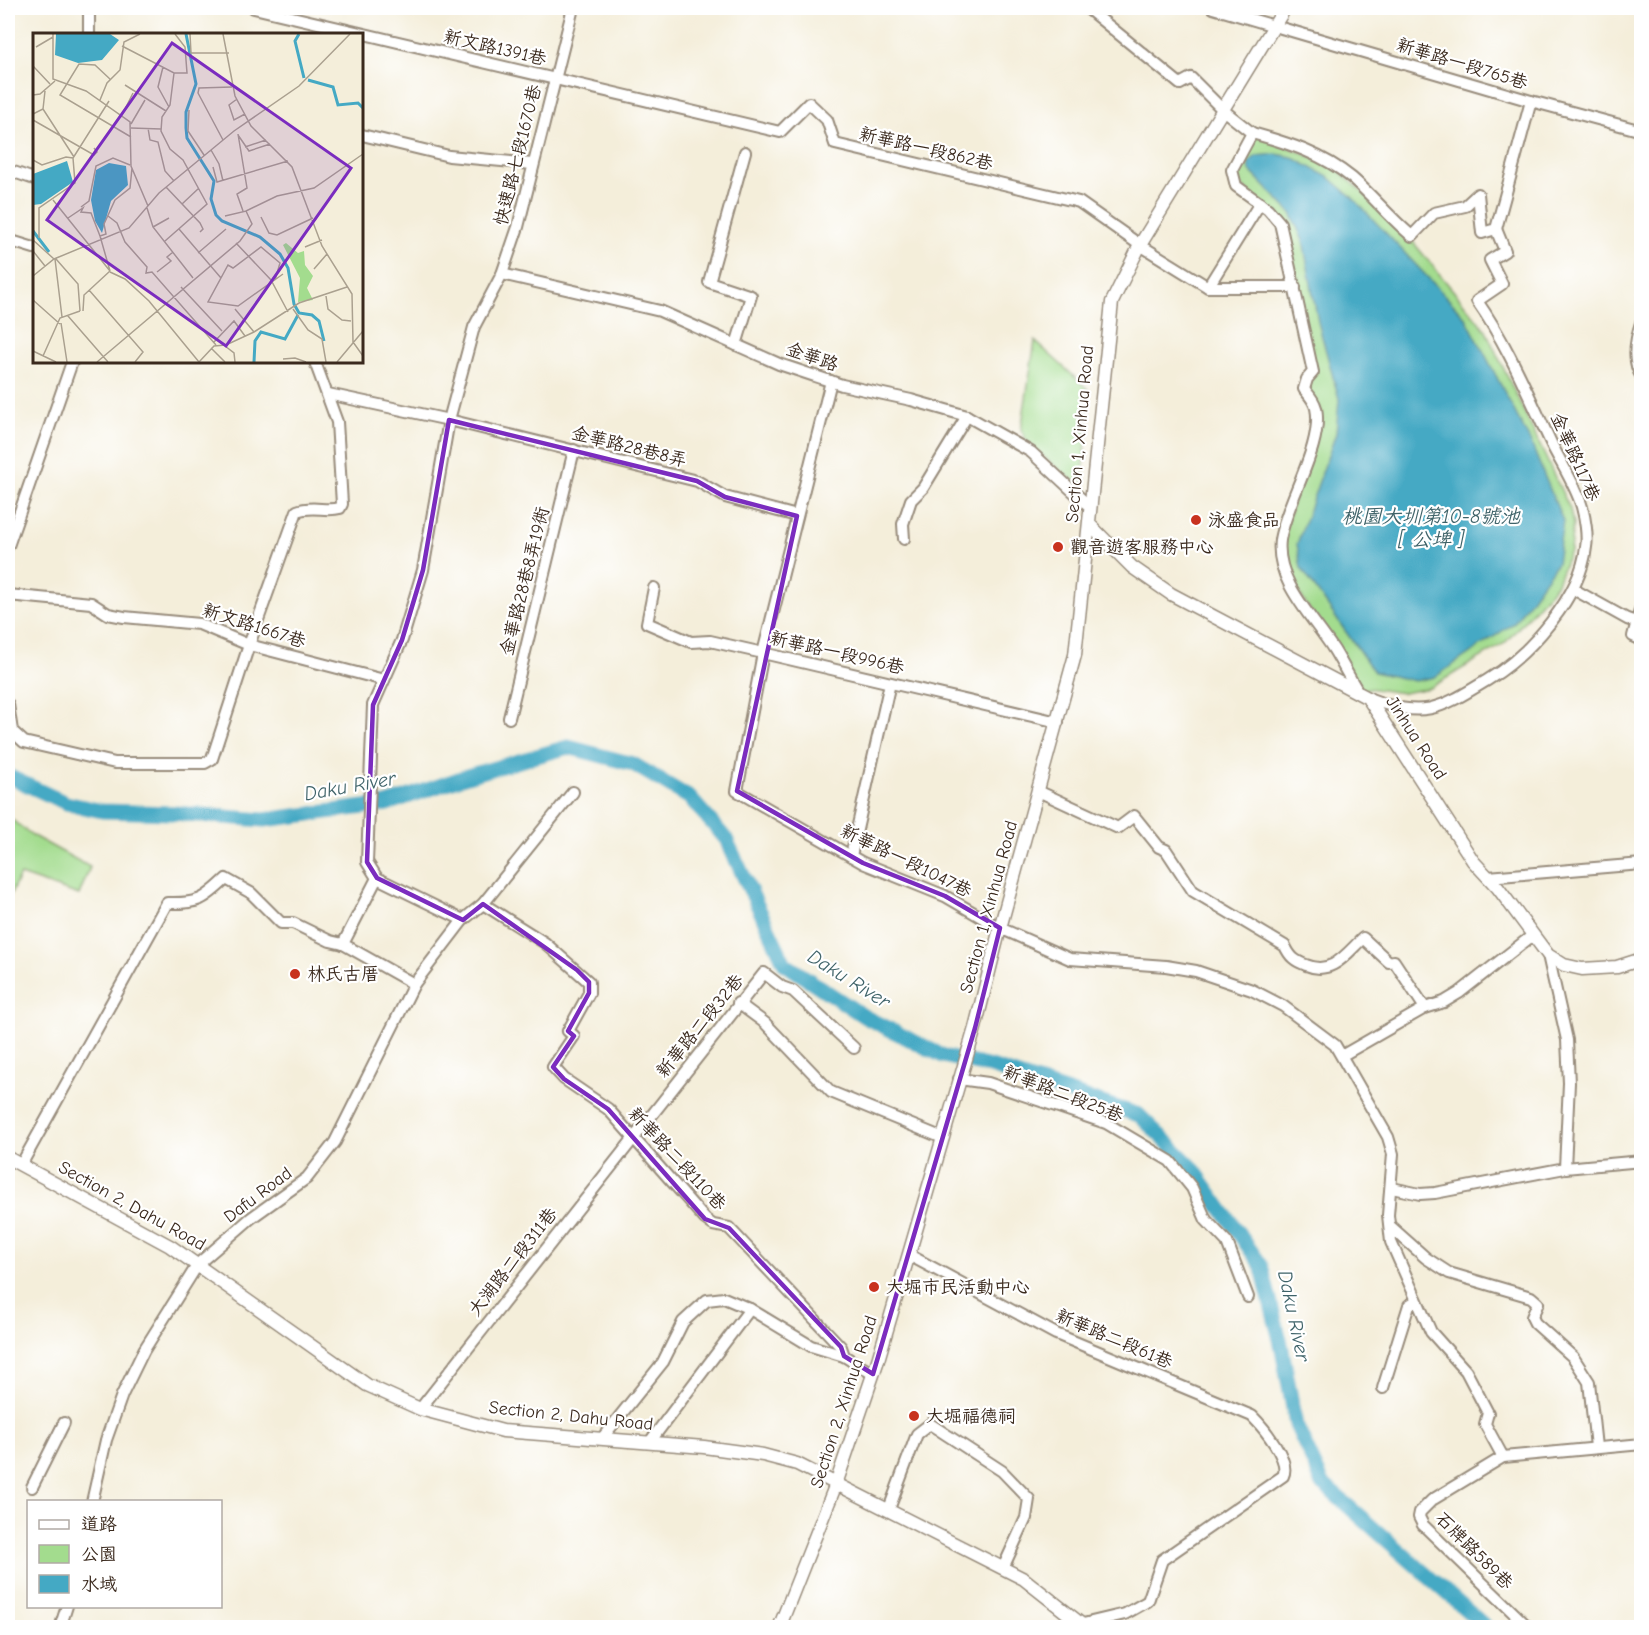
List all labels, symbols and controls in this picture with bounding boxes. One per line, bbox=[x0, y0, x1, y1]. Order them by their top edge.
street label: 新文路1391巷 bbox=[442, 26, 548, 70]
inset map bbox=[33, 33, 363, 363]
street label: 新華路一段765巷 bbox=[1394, 34, 1530, 94]
street label: 快速路七段1670巷 bbox=[490, 82, 546, 228]
street label: 新華路一段862巷 bbox=[857, 123, 995, 175]
street label: 金華路 bbox=[783, 338, 841, 376]
street label: Section 1, Xinhua Road bbox=[1062, 345, 1098, 523]
street label: 金華路117巷 bbox=[1546, 409, 1604, 505]
street label: 金華路28巷8弄 bbox=[569, 423, 689, 471]
street label: 金華路28巷8弄19衖 bbox=[496, 504, 554, 658]
water label: 桃園大圳第10-8號池 [ 公埤 ] bbox=[1342, 505, 1521, 551]
place label: 泳盛食品 bbox=[1208, 510, 1280, 531]
marker: 泳盛食品 bbox=[1189, 513, 1203, 527]
place label: 觀音遊客服務中心 bbox=[1070, 537, 1214, 558]
marker: 觀音遊客服務中心 bbox=[1051, 540, 1065, 554]
street label: 新文路1667巷 bbox=[200, 599, 308, 653]
street label: 新華路一段996巷 bbox=[768, 627, 906, 679]
street label: Jinhua Road bbox=[1381, 692, 1451, 784]
water label: Daku River bbox=[302, 766, 399, 805]
street label: Section 1, Xinhua Road bbox=[956, 818, 1022, 996]
street label: 新華路一段1047巷 bbox=[837, 820, 975, 902]
water label: Daku River bbox=[804, 945, 895, 1014]
place label: 林氏古厝 bbox=[307, 964, 379, 985]
marker: 林氏古厝 bbox=[288, 967, 302, 981]
street label: 新華路二段32巷 bbox=[652, 970, 748, 1082]
street label: 新華路二段25巷 bbox=[1000, 1061, 1126, 1127]
street label: 新華路二段110巷 bbox=[624, 1103, 730, 1215]
street label: Section 2, Dahu Road bbox=[55, 1157, 209, 1255]
street label: Dafu Road bbox=[220, 1163, 296, 1227]
street label: 大湖路二段311巷 bbox=[464, 1204, 562, 1320]
water label: Daku River bbox=[1273, 1268, 1315, 1365]
place label: 大堀市民活動中心 bbox=[886, 1277, 1030, 1298]
marker: 大堀市民活動中心 bbox=[867, 1280, 881, 1294]
street label: 新華路二段61巷 bbox=[1052, 1305, 1176, 1373]
street label: Section 2, Xinhua Road bbox=[806, 1313, 882, 1491]
street label: Section 2, Dahu Road bbox=[488, 1397, 654, 1435]
place label: 大堀福德祠 bbox=[926, 1406, 1016, 1427]
marker: 大堀福德祠 bbox=[907, 1409, 921, 1423]
legend bbox=[27, 1500, 222, 1608]
street label: 石牌路589巷 bbox=[1431, 1508, 1517, 1594]
text: 道路 bbox=[81, 1514, 117, 1535]
text: 公園 bbox=[81, 1544, 117, 1565]
text: 水域 bbox=[81, 1574, 117, 1595]

